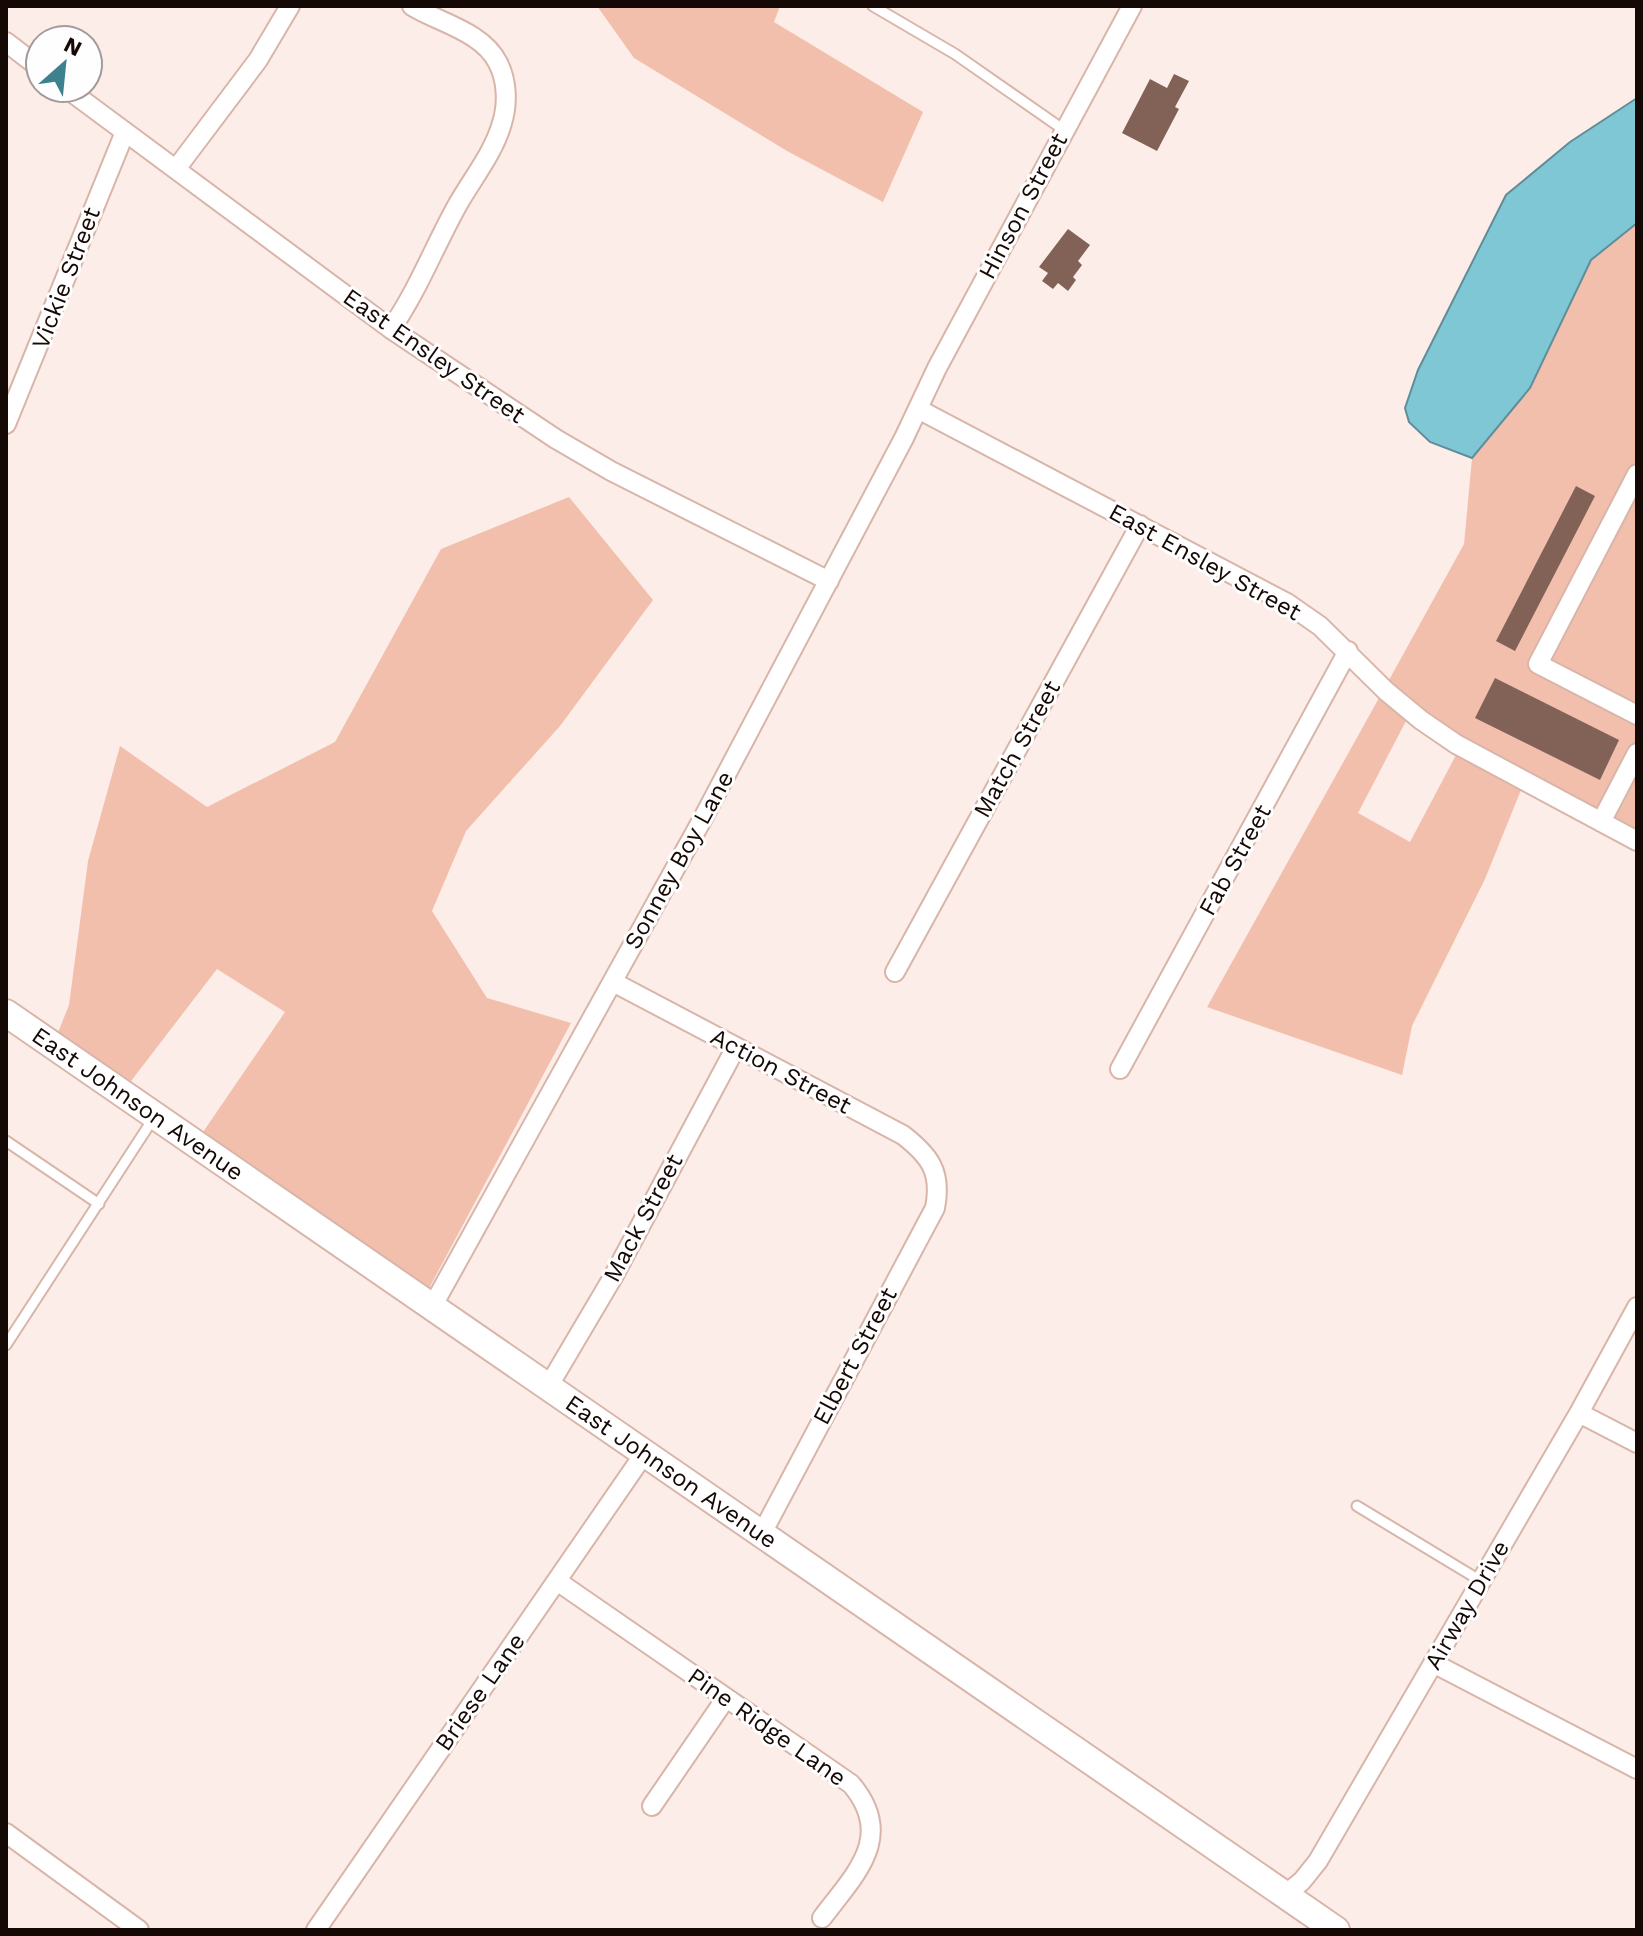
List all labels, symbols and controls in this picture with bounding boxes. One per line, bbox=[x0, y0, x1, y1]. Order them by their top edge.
north arrow bbox=[24, 24, 104, 104]
text: N bbox=[60, 32, 86, 61]
street label: Hinson Street bbox=[973, 128, 1073, 284]
street label: Vickie Street bbox=[26, 203, 106, 353]
street label: East Ensley Street bbox=[338, 283, 530, 429]
street label: East Ensley Street bbox=[1104, 498, 1306, 626]
street label: Match Street bbox=[968, 676, 1066, 822]
street label: Sonney Boy Lane bbox=[619, 766, 739, 954]
street label: Fab Street bbox=[1193, 800, 1277, 920]
street label: East Johnson Avenue bbox=[27, 1021, 249, 1187]
street label: Action Street bbox=[706, 1022, 856, 1120]
street label: Mack Street bbox=[598, 1149, 688, 1287]
street label: Elbert Street bbox=[807, 1283, 903, 1429]
street label: East Johnson Avenue bbox=[560, 1389, 782, 1554]
street label: Airway Drive bbox=[1419, 1535, 1515, 1675]
street label: Briese Lane bbox=[429, 1628, 531, 1756]
street label: Pine Ridge Lane bbox=[683, 1662, 851, 1792]

